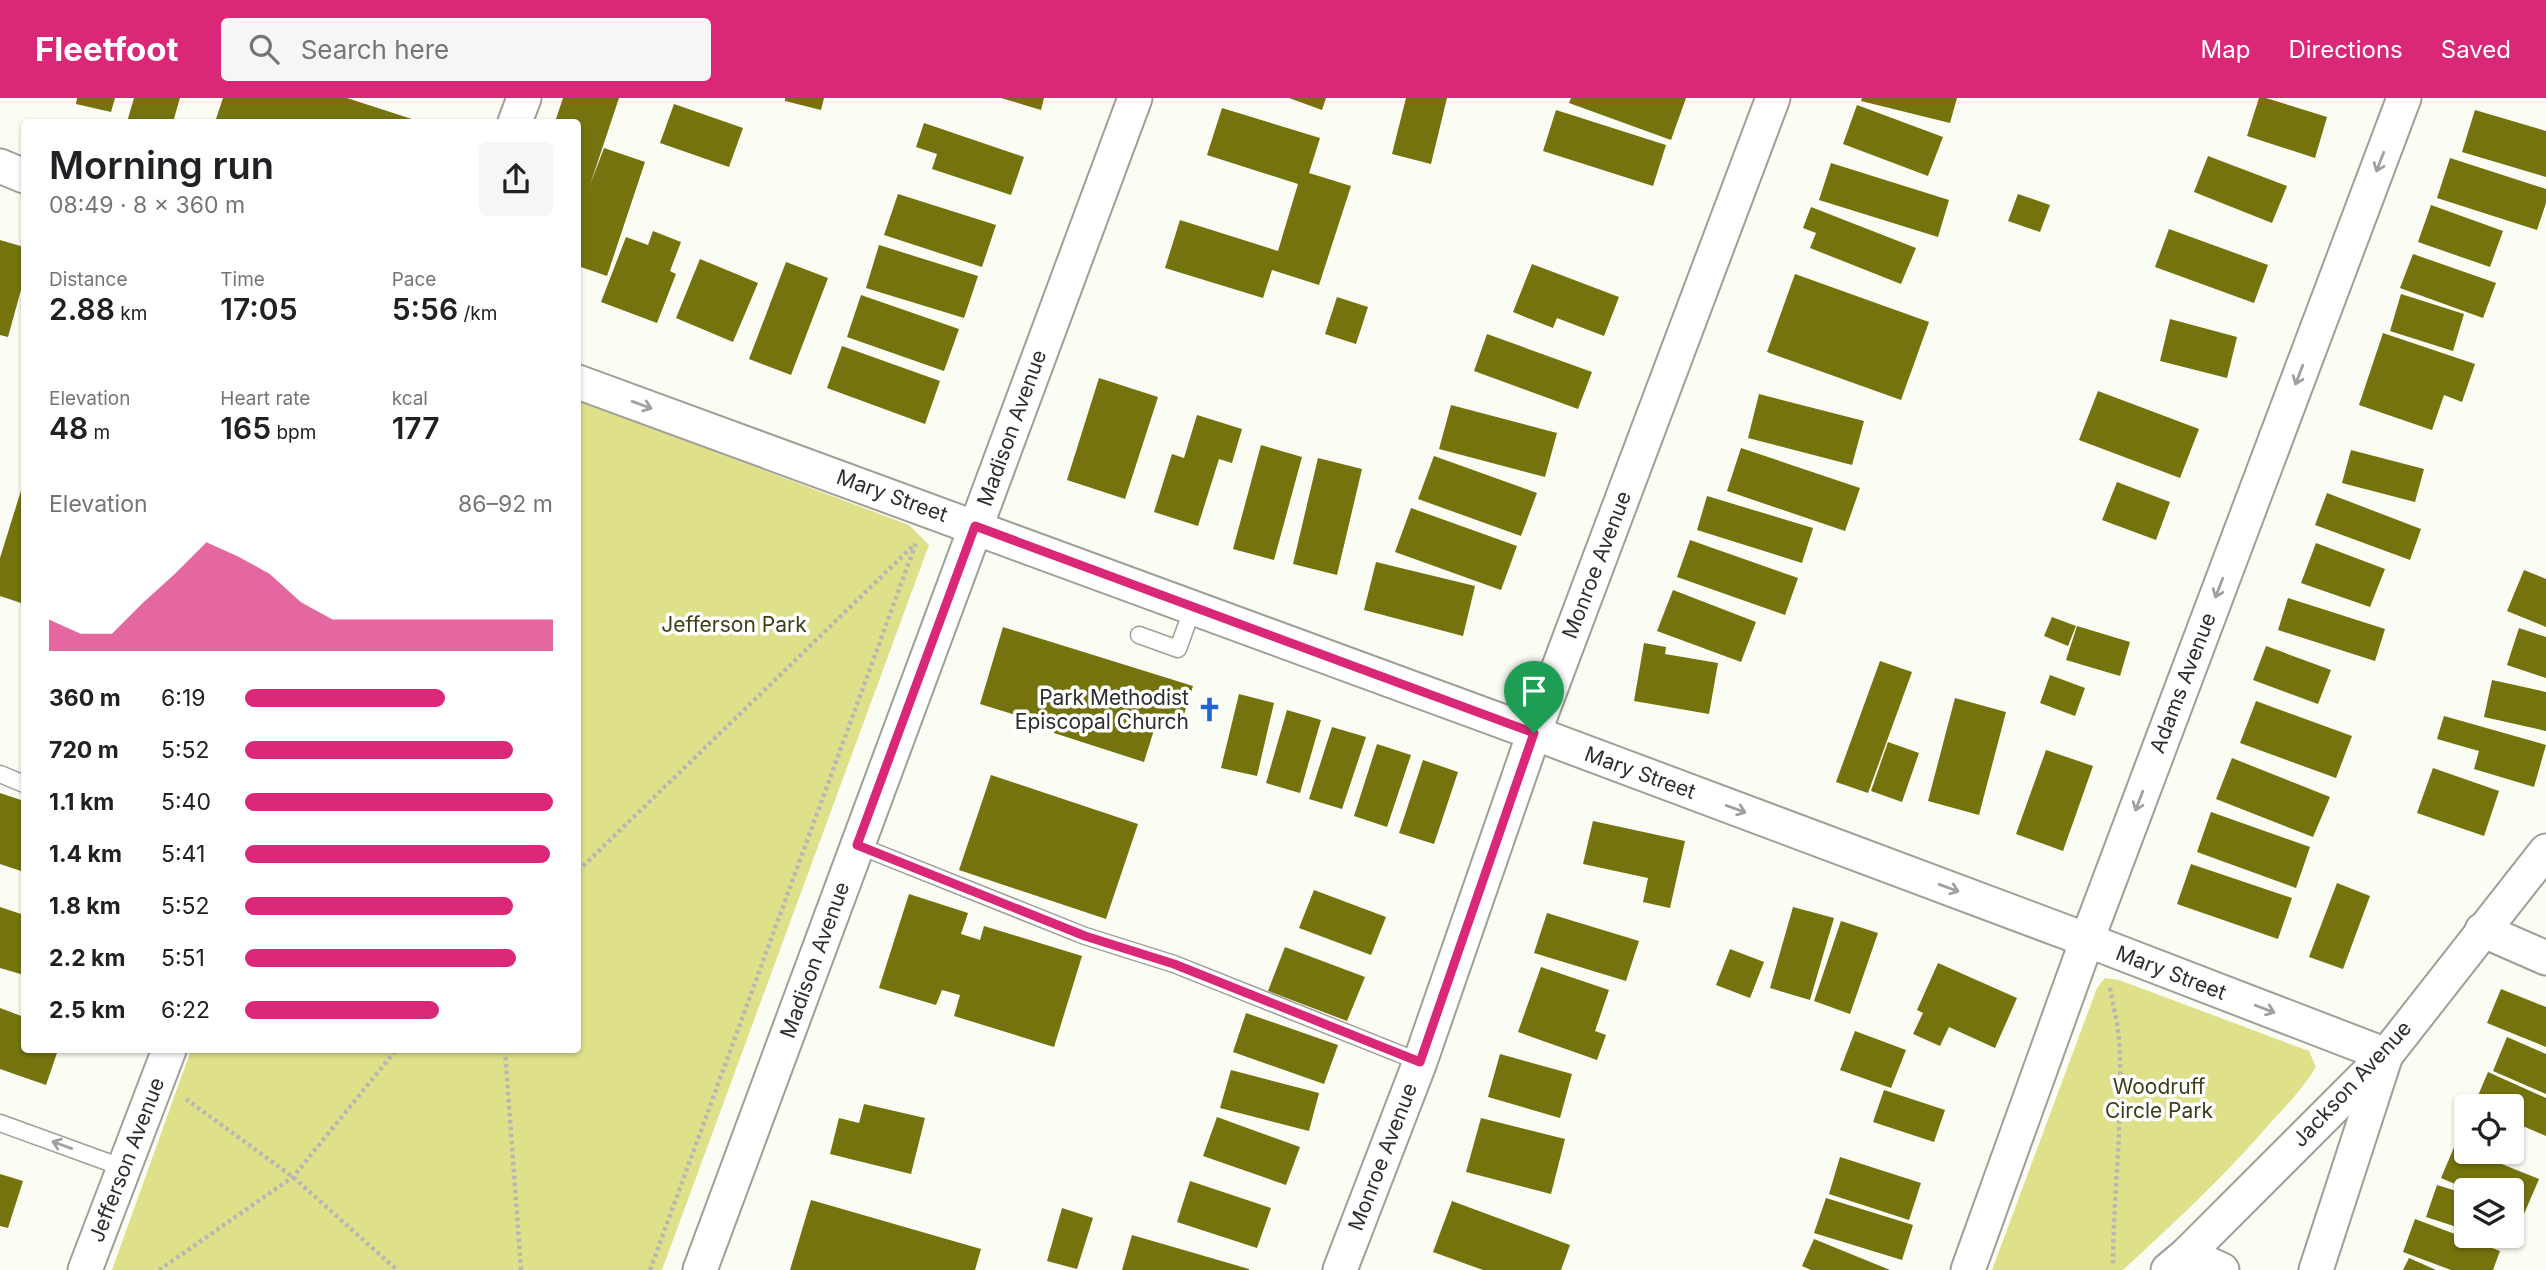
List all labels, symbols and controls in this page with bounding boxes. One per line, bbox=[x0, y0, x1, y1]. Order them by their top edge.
search box bbox=[221, 18, 711, 81]
text: Fleetfoot bbox=[35, 29, 179, 69]
icon: search bbox=[245, 30, 283, 68]
text: Search here bbox=[301, 34, 449, 65]
text: Map bbox=[2201, 35, 2250, 64]
text: Directions bbox=[2288, 35, 2403, 64]
text: Saved bbox=[2441, 35, 2511, 64]
text: Morning run bbox=[49, 142, 274, 188]
button: share bbox=[479, 142, 553, 216]
one-way arrow bbox=[2372, 150, 2385, 172]
text: 08:49 · 8 × 360 m bbox=[49, 191, 245, 219]
text: Distance bbox=[49, 268, 127, 291]
text: Time bbox=[220, 268, 265, 291]
text: Pace bbox=[392, 268, 436, 291]
text: 2.88 bbox=[49, 291, 115, 327]
text: 17:05 bbox=[220, 291, 298, 327]
text: 5:56 bbox=[392, 291, 458, 327]
text: km bbox=[115, 302, 147, 325]
text: /km bbox=[458, 302, 497, 325]
street label: Madison Avenue bbox=[972, 346, 1051, 509]
one-way arrow bbox=[2292, 363, 2305, 385]
text: Elevation bbox=[49, 387, 130, 410]
text: Heart rate bbox=[220, 387, 310, 410]
text: kcal bbox=[392, 387, 428, 410]
one-way arrow bbox=[630, 400, 652, 412]
text: 48 bbox=[49, 410, 88, 446]
text: 165 bbox=[220, 410, 271, 446]
text: 177 bbox=[392, 410, 440, 446]
text: m bbox=[88, 421, 110, 444]
text: bpm bbox=[271, 421, 316, 444]
street label: Mary Street bbox=[833, 464, 951, 527]
street label: Monroe Avenue bbox=[1557, 488, 1636, 642]
text: Elevation bbox=[49, 490, 148, 518]
text: 86–92 m bbox=[458, 490, 553, 518]
one-way arrow bbox=[2212, 576, 2225, 598]
street label: Adams Avenue bbox=[2144, 609, 2221, 757]
park label: Jefferson Park bbox=[661, 612, 807, 637]
pin bbox=[1504, 661, 1564, 733]
icon: arrive bbox=[1515, 672, 1553, 710]
text: 360 m bbox=[49, 684, 121, 712]
text: 6:19 bbox=[161, 684, 206, 712]
place label: Park Methodist Episcopal Church bbox=[1015, 685, 1189, 734]
church icon: Park Methodist Episcopal Church bbox=[1195, 696, 1223, 724]
text: 720 m bbox=[49, 736, 119, 764]
text: 5:52 bbox=[161, 736, 210, 764]
street label: Mary Street bbox=[1581, 741, 1699, 804]
text: 1.1 km bbox=[49, 788, 114, 816]
text: 5:40 bbox=[161, 788, 211, 816]
one-way arrow bbox=[2132, 789, 2145, 811]
one-way arrow bbox=[1724, 803, 1746, 816]
text: 1.4 km bbox=[49, 840, 122, 868]
text: 5:41 bbox=[161, 840, 205, 868]
street label: Madison Avenue bbox=[775, 878, 854, 1041]
one-way arrow bbox=[1938, 883, 1960, 895]
text: 1.8 km bbox=[49, 892, 121, 920]
text: 5:52 bbox=[161, 892, 210, 920]
street label: Mary Street bbox=[2113, 940, 2230, 1005]
text: 2.2 km bbox=[49, 944, 125, 972]
text: 5:51 bbox=[161, 944, 205, 972]
text: 2.5 km bbox=[49, 996, 126, 1024]
text: 6:22 bbox=[161, 996, 210, 1024]
one-way arrow bbox=[2253, 1004, 2275, 1017]
street label: Jackson Avenue bbox=[2287, 1016, 2416, 1152]
street label: Jefferson Avenue bbox=[84, 1074, 169, 1246]
park label: Woodruff Circle Park bbox=[2105, 1074, 2214, 1123]
street label: Monroe Avenue bbox=[1343, 1080, 1422, 1234]
map controls bbox=[2454, 1094, 2524, 1248]
button: locate bbox=[2454, 1094, 2524, 1164]
one-way arrow bbox=[51, 1138, 73, 1151]
button: layers bbox=[2454, 1178, 2524, 1248]

